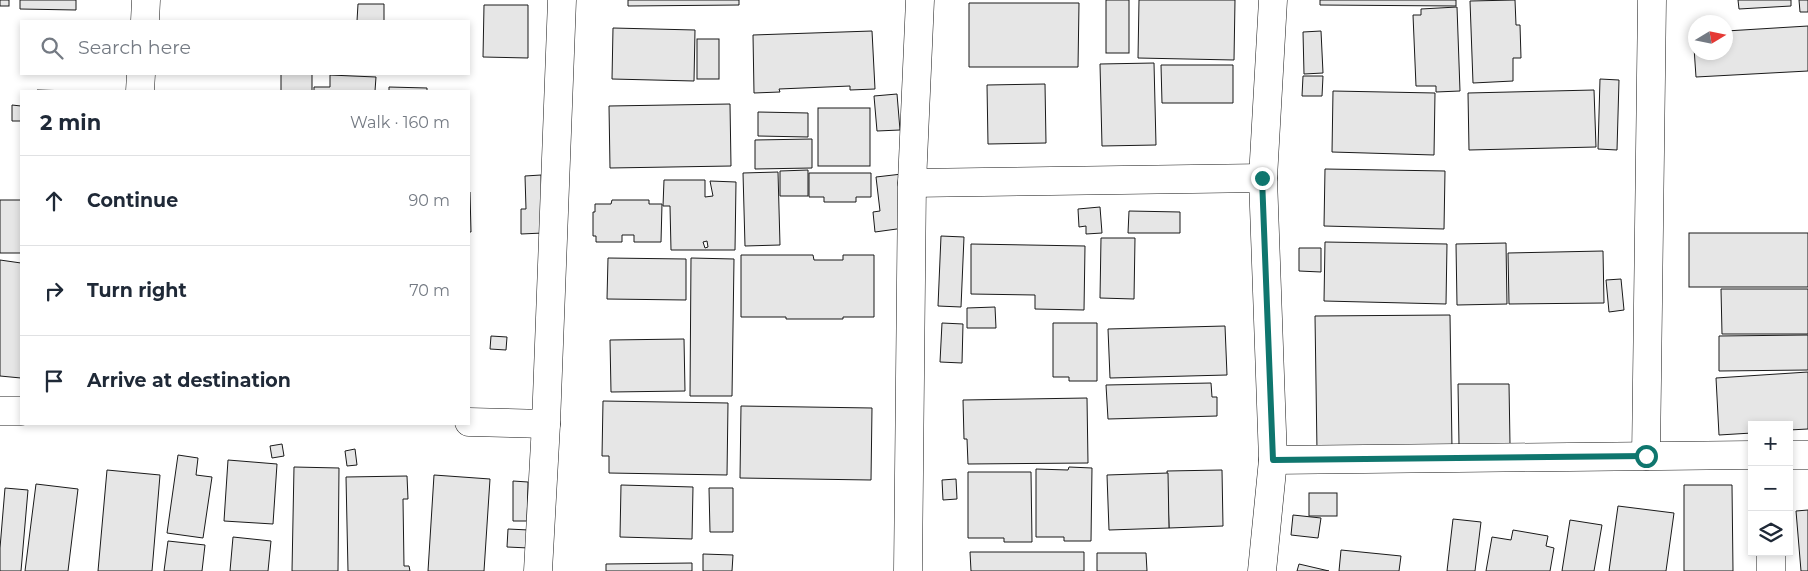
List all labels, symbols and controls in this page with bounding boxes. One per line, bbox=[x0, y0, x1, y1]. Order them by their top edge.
north arrow bbox=[1688, 15, 1733, 60]
search box bbox=[20, 20, 470, 75]
icon: search bbox=[38, 34, 66, 62]
text: Search here bbox=[78, 36, 191, 59]
text: 2 min bbox=[40, 110, 101, 135]
text: Walk · 160 m bbox=[350, 113, 450, 132]
route end bbox=[1251, 167, 1274, 190]
icon: ahead bbox=[40, 187, 68, 215]
text: Continue bbox=[87, 189, 178, 212]
text: 90 m bbox=[408, 191, 450, 210]
icon: right bbox=[40, 277, 68, 305]
text: Turn right bbox=[87, 279, 187, 302]
text: 70 m bbox=[409, 281, 450, 300]
icon: arrive bbox=[40, 367, 68, 395]
text: Arrive at destination bbox=[87, 369, 291, 392]
map controls bbox=[1748, 421, 1793, 556]
button: + bbox=[1748, 421, 1793, 466]
route start bbox=[1635, 445, 1658, 468]
button: − bbox=[1748, 466, 1793, 511]
button: layers bbox=[1748, 511, 1793, 556]

